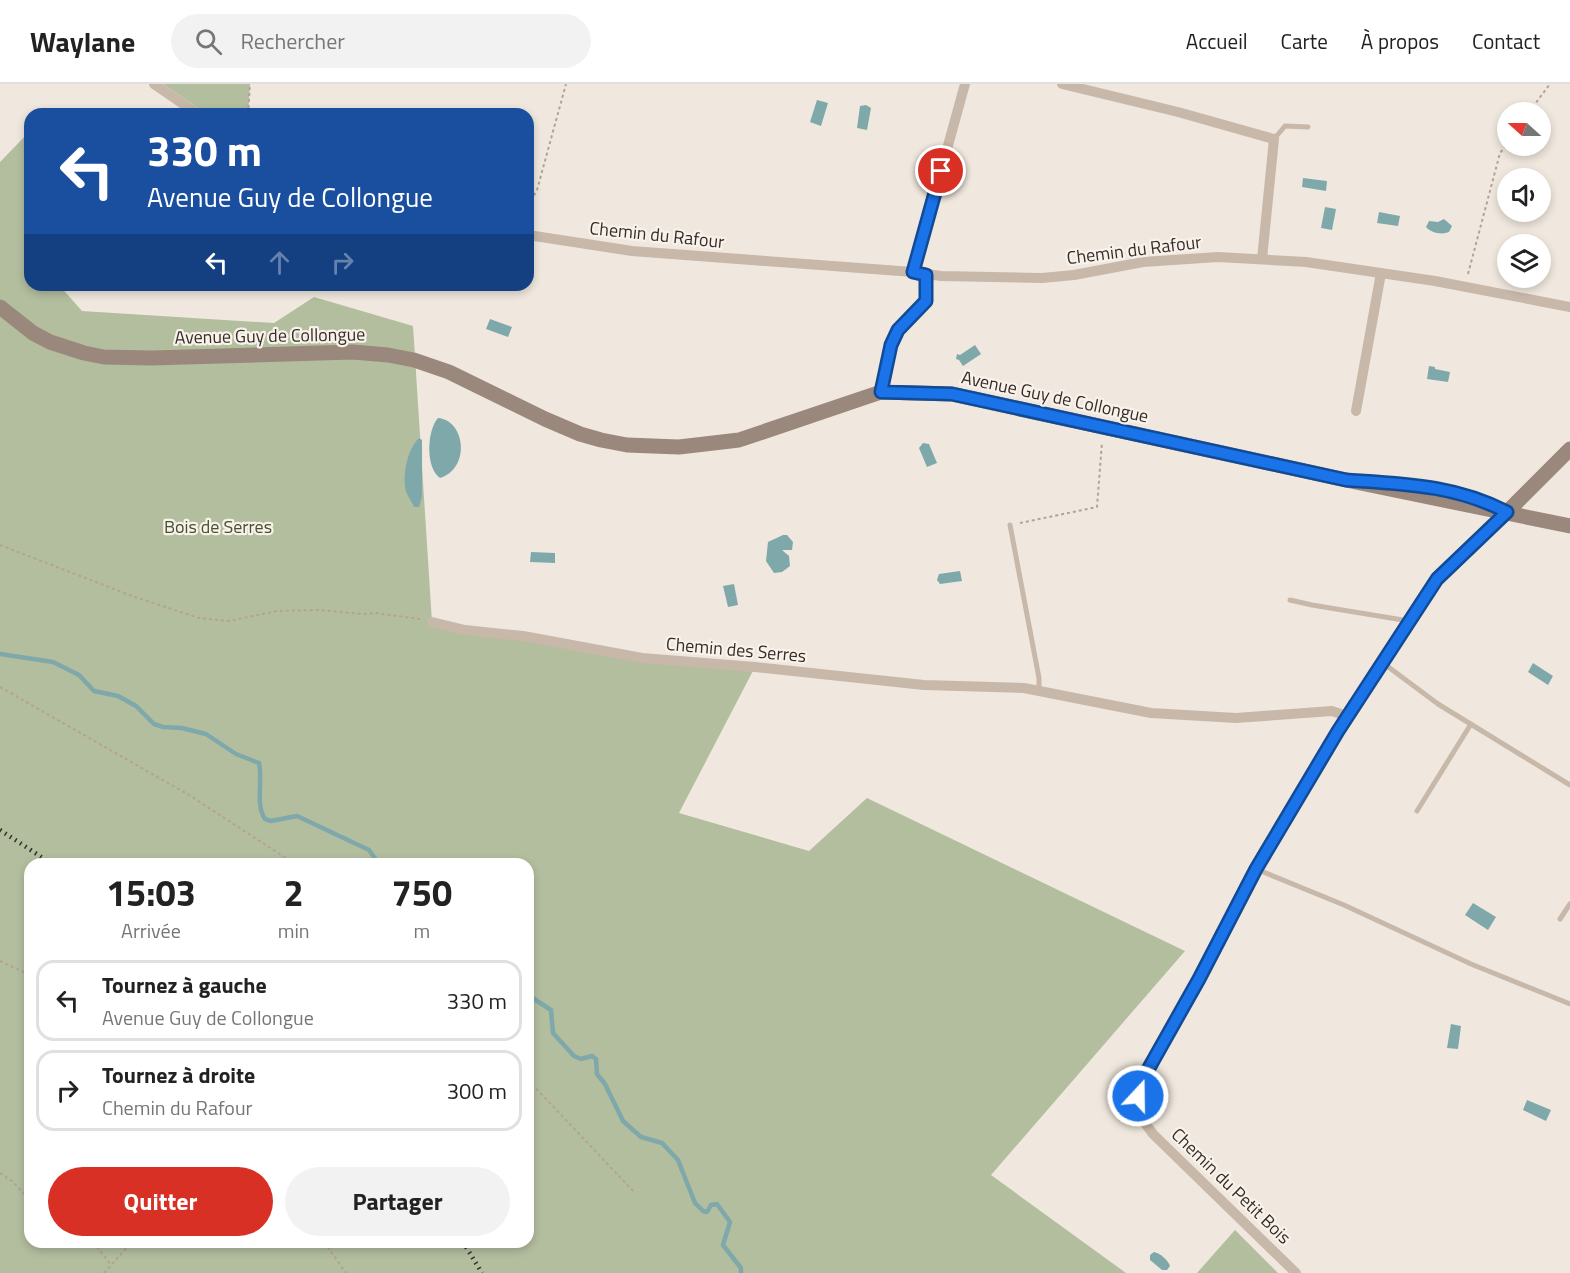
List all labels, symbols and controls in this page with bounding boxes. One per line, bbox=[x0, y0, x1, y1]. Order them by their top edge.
search box bbox=[171, 14, 591, 68]
text: Waylane bbox=[30, 20, 135, 63]
text: Rechercher bbox=[240, 24, 345, 58]
icon: search bbox=[192, 25, 225, 58]
text: Accueil bbox=[1186, 25, 1248, 57]
text: Carte bbox=[1281, 25, 1328, 57]
text: À propos bbox=[1361, 25, 1439, 57]
text: Contact bbox=[1472, 25, 1540, 57]
north arrow bbox=[1497, 102, 1551, 156]
map controls bbox=[1497, 102, 1551, 288]
text: 330 m bbox=[147, 118, 262, 182]
icon: left bbox=[48, 132, 126, 210]
pin bbox=[915, 145, 966, 196]
icon: arrive bbox=[924, 154, 957, 187]
button: sound bbox=[1497, 168, 1551, 222]
text: Avenue Guy de Collongue bbox=[147, 176, 433, 217]
street label: Chemin du Rafour bbox=[588, 214, 726, 255]
street label: Chemin du Rafour bbox=[1065, 228, 1203, 271]
button: layers bbox=[1497, 234, 1551, 288]
icon: left bbox=[200, 246, 233, 279]
icon: ahead bbox=[263, 246, 296, 279]
icon: right bbox=[326, 246, 359, 279]
street label: Avenue Guy de Collongue bbox=[174, 320, 366, 351]
street label: Avenue Guy de Collongue bbox=[959, 363, 1151, 430]
park label: Bois de Serres bbox=[164, 513, 272, 540]
street label: Chemin des Serres bbox=[665, 630, 807, 669]
text: 15:03 bbox=[106, 865, 196, 920]
text: 2 bbox=[284, 865, 304, 920]
text: 750 bbox=[392, 865, 452, 920]
text: Arrivée bbox=[121, 915, 181, 946]
text: min bbox=[278, 915, 310, 946]
text: m bbox=[413, 915, 430, 946]
text: Tournez à gauche bbox=[102, 968, 267, 1002]
icon: left bbox=[51, 984, 84, 1017]
text: 330 m bbox=[447, 984, 507, 1018]
text: Avenue Guy de Collongue bbox=[102, 1002, 314, 1033]
text: Tournez à droite bbox=[102, 1058, 255, 1092]
position arrow bbox=[1106, 1064, 1170, 1128]
icon: right bbox=[51, 1074, 84, 1107]
text: 300 m bbox=[447, 1074, 507, 1108]
text: Chemin du Rafour bbox=[102, 1092, 252, 1123]
street label: Chemin du Petit Bois bbox=[1165, 1121, 1297, 1250]
button: Quitter bbox=[48, 1167, 273, 1236]
button: Partager bbox=[285, 1167, 510, 1236]

